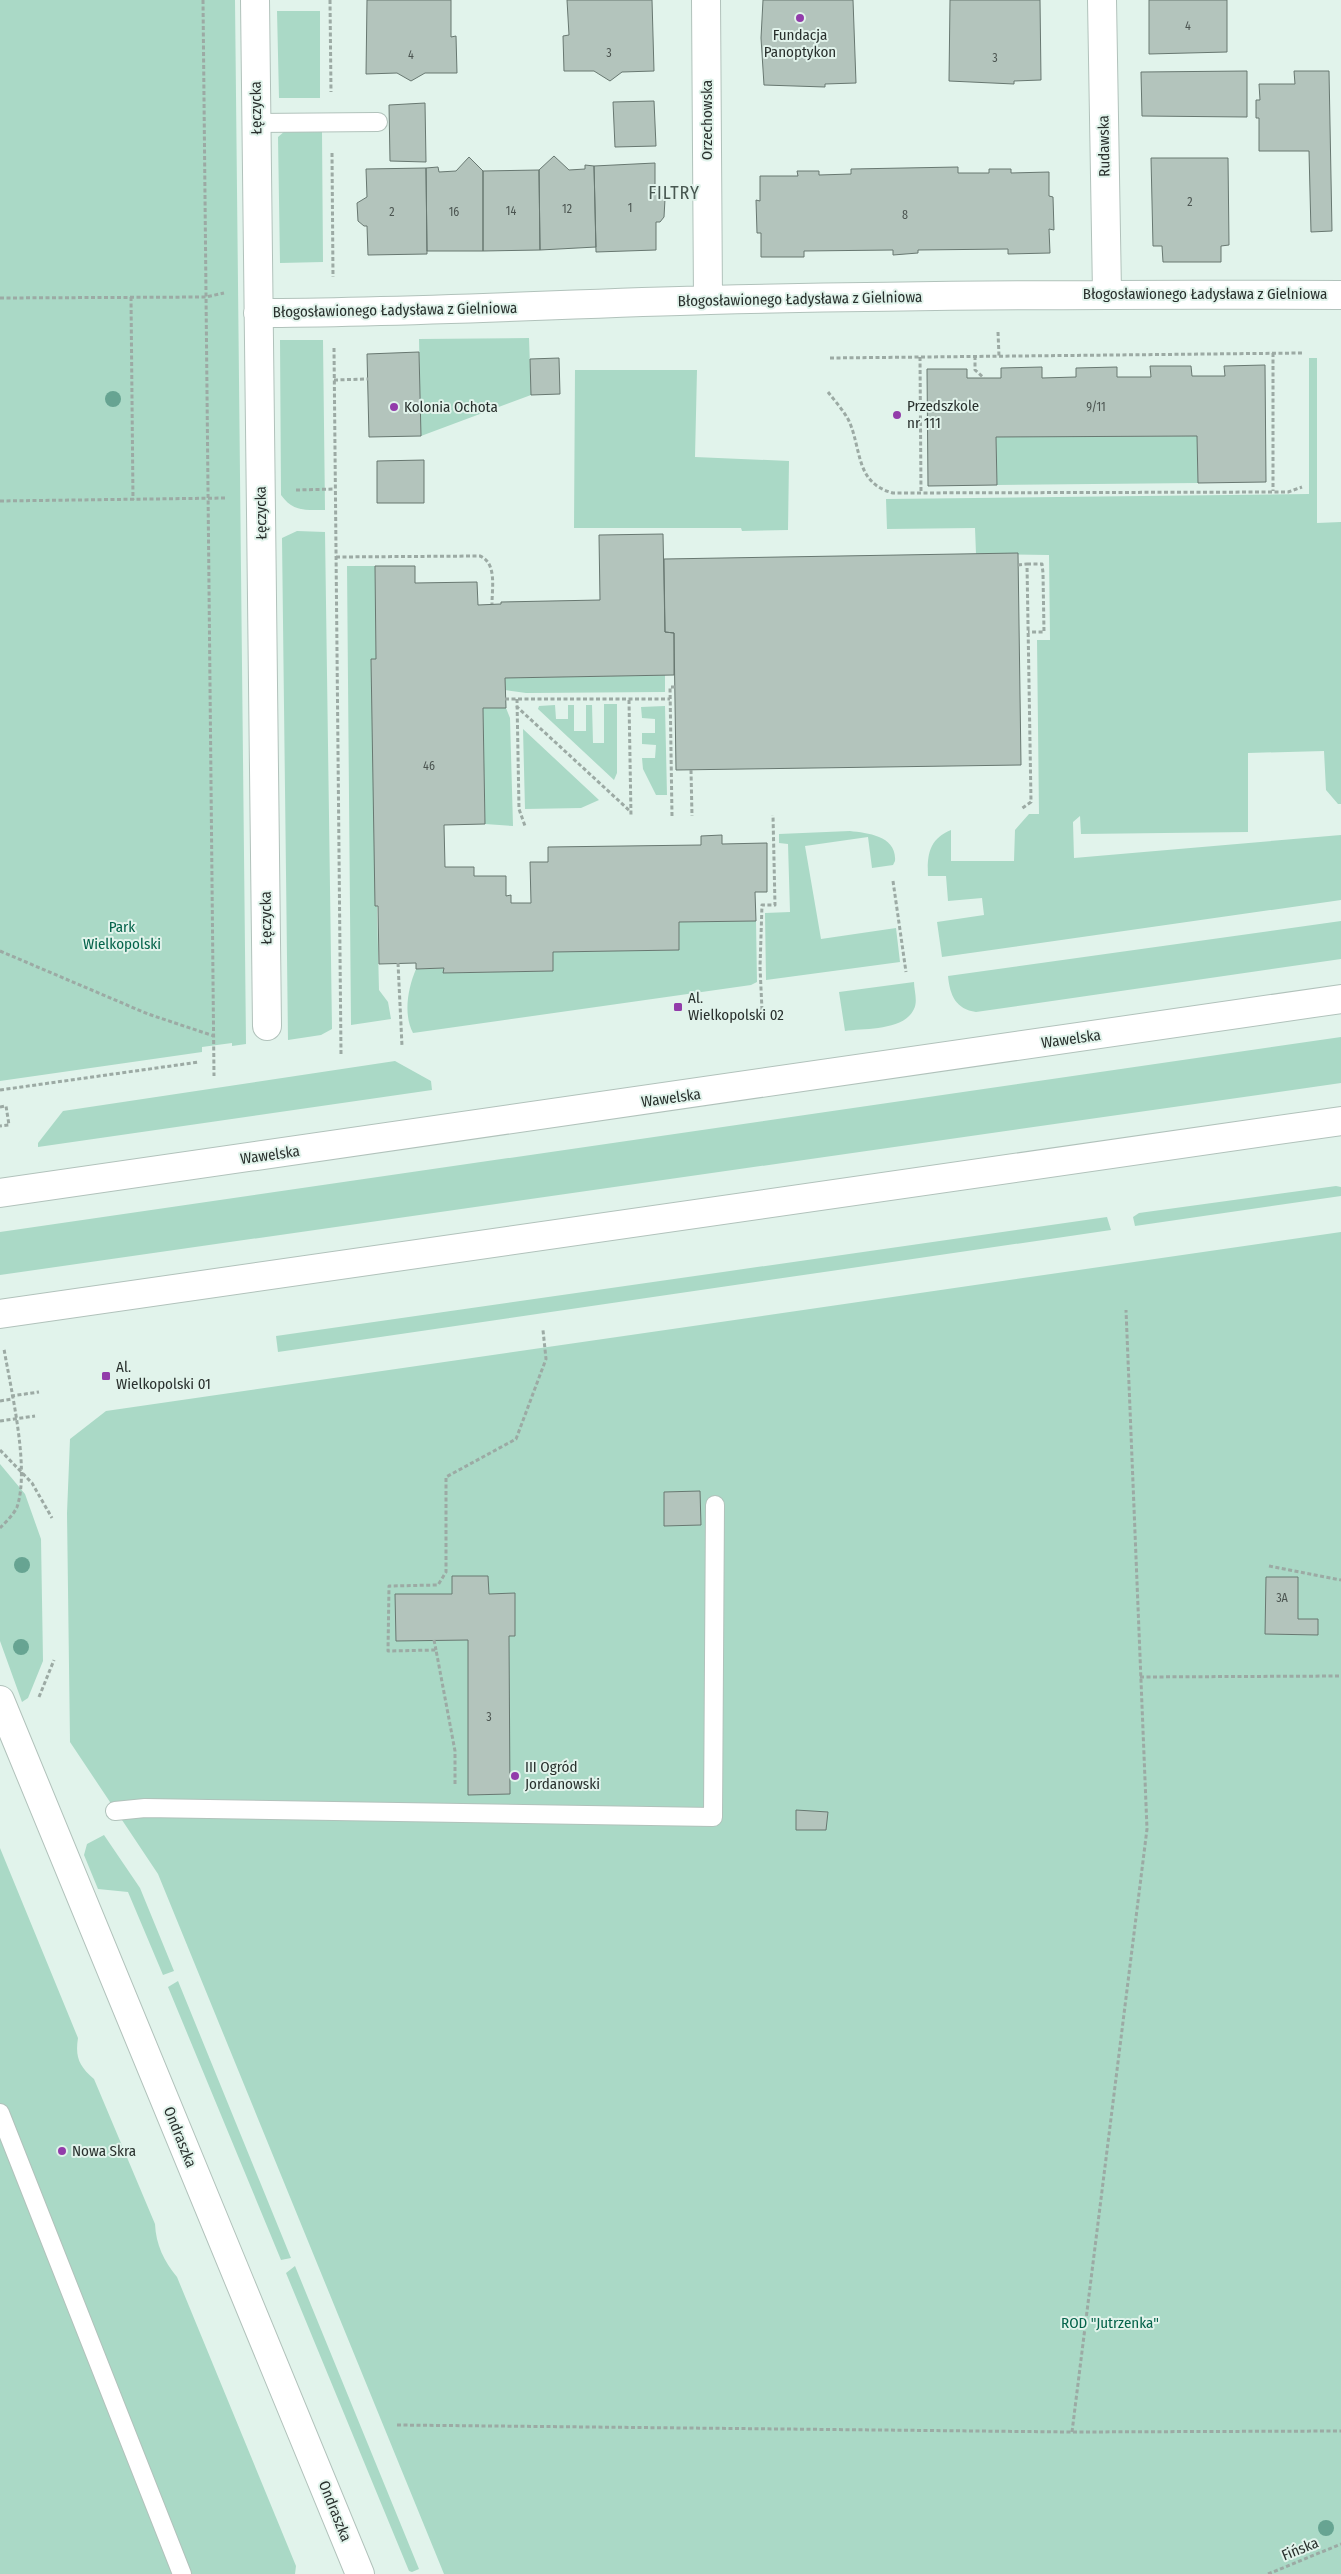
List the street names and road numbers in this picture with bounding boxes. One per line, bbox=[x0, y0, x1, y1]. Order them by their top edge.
street label: Orzechowska bbox=[698, 80, 716, 160]
street label: Łęczycka bbox=[247, 81, 265, 135]
street label: Rudawska bbox=[1094, 115, 1114, 177]
street label: Błogosławionego Ładysława z Gielniowa bbox=[1083, 285, 1327, 303]
street label: Błogosławionego Ładysława z Gielniowa bbox=[678, 288, 922, 310]
street label: Błogosławionego Ładysława z Gielniowa bbox=[273, 299, 517, 321]
street label: Łęczycka bbox=[252, 486, 270, 540]
street label: Łęczycka bbox=[257, 891, 275, 945]
street label: Wawelska bbox=[1040, 1026, 1102, 1052]
street label: Wawelska bbox=[640, 1085, 702, 1111]
street label: Wawelska bbox=[239, 1142, 301, 1168]
street label: Ondraszka bbox=[160, 2104, 200, 2170]
street label: Ondraszka bbox=[315, 2478, 355, 2544]
street label: Fińska bbox=[1279, 2533, 1321, 2565]

